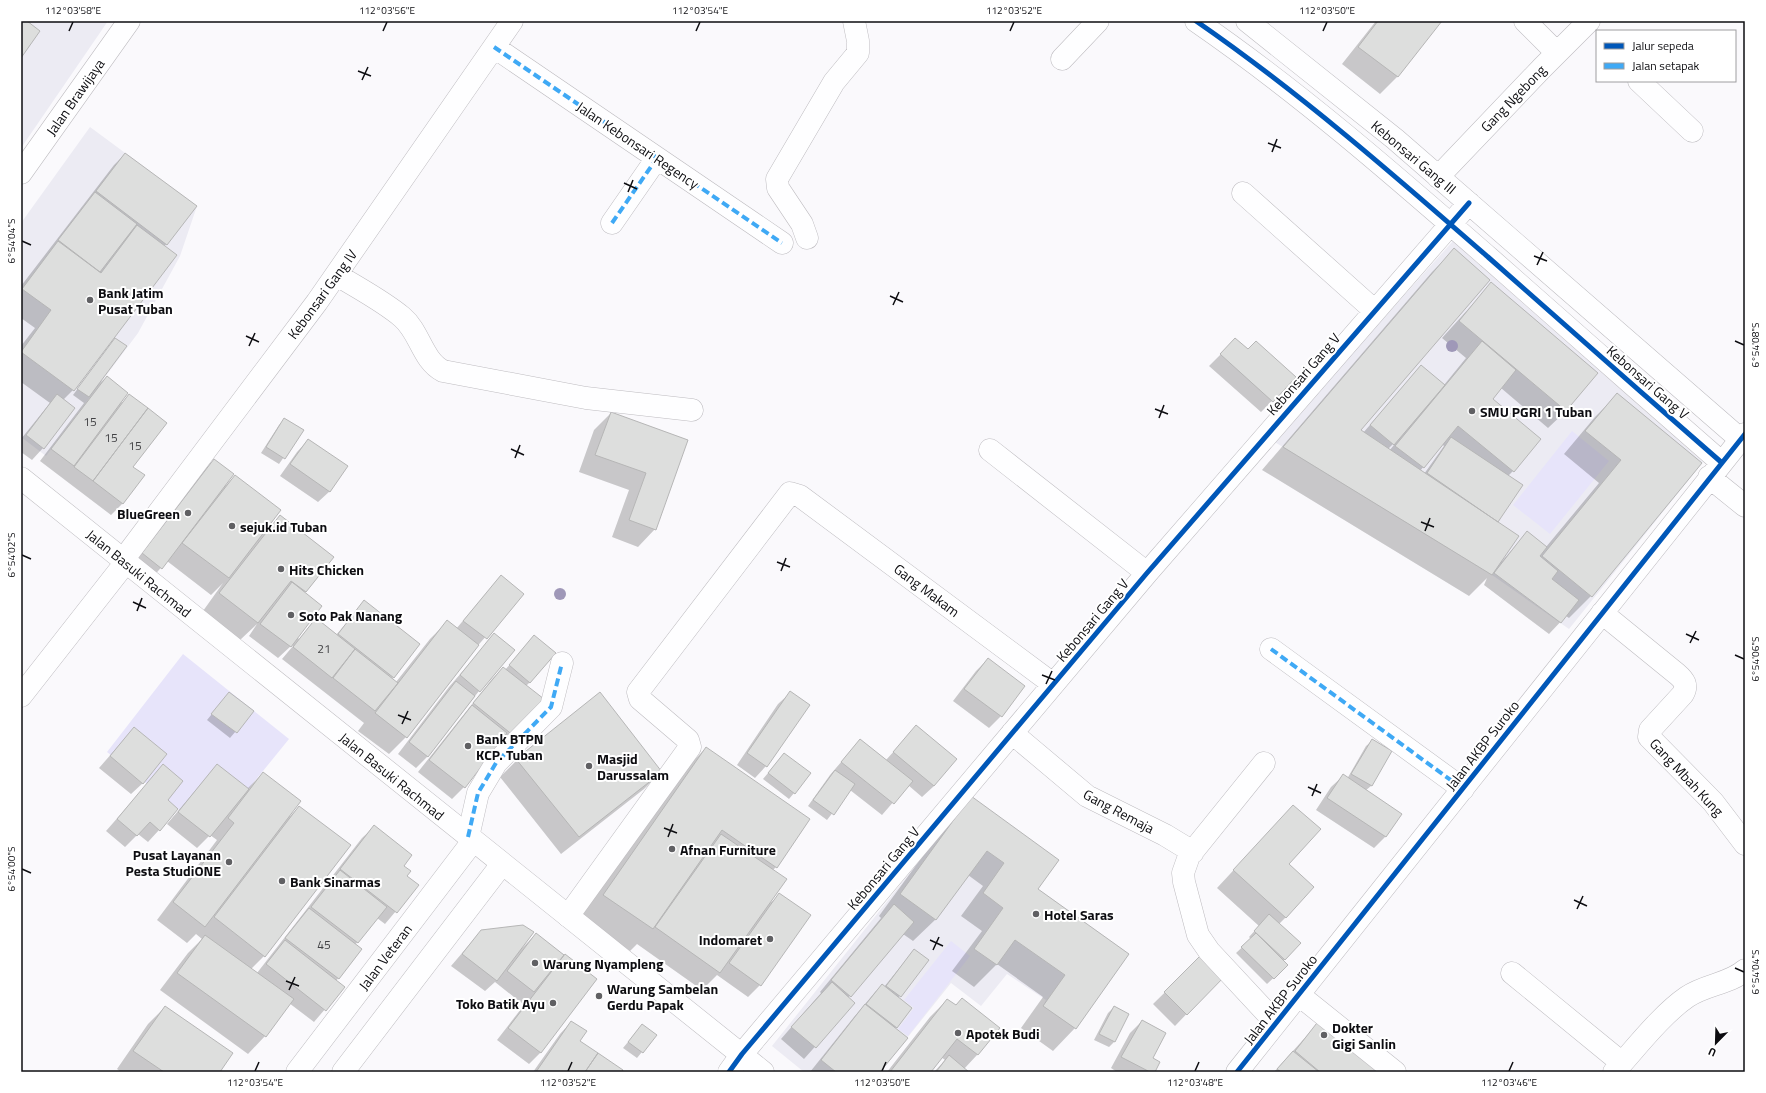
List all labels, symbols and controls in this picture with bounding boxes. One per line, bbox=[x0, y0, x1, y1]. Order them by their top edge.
text: 112°03'58"E bbox=[45, 3, 102, 18]
text: 112°03'56"E bbox=[359, 3, 416, 18]
text: 112°03'54"E bbox=[672, 3, 729, 18]
text: 112°03'52"E bbox=[986, 3, 1043, 18]
text: 112°03'50"E bbox=[1299, 3, 1356, 18]
legend bbox=[1596, 30, 1736, 82]
text: Jalur sepeda bbox=[1632, 36, 1694, 55]
street label: Jalan Brawijaya bbox=[41, 54, 109, 140]
text: Jalan setapak bbox=[1632, 56, 1700, 75]
street label: Gang Ngebong bbox=[1475, 60, 1551, 136]
street label: Jalan Kebonsari Regency bbox=[573, 96, 704, 194]
street label: Kebonsari Gang III bbox=[1367, 115, 1461, 199]
text: 6°54'04"S bbox=[4, 219, 19, 263]
street label: Kebonsari Gang IV bbox=[282, 245, 362, 343]
place label: Bank Jatim Pusat Tuban bbox=[98, 282, 173, 319]
marker: Bank Jatim Pusat Tuban bbox=[85, 295, 95, 305]
text: 6°54'08"S bbox=[1748, 323, 1763, 367]
street label: Kebonsari Gang V bbox=[1261, 328, 1345, 420]
street label: Kebonsari Gang V bbox=[1602, 340, 1694, 424]
place label: SMU PGRI 1 Tuban bbox=[1480, 401, 1592, 422]
marker: SMU PGRI 1 Tuban bbox=[1467, 406, 1477, 416]
house number: 15 bbox=[83, 412, 97, 431]
house number: 15 bbox=[104, 428, 118, 447]
house number: 15 bbox=[128, 436, 142, 455]
place label: BlueGreen bbox=[117, 503, 180, 524]
marker: BlueGreen bbox=[183, 508, 193, 518]
place label: sejuk.id Tuban bbox=[240, 516, 327, 537]
marker: sejuk.id Tuban bbox=[227, 521, 237, 531]
street label: Jalan Basuki Rachmad bbox=[82, 524, 196, 622]
text: 6°54'02"S bbox=[4, 533, 19, 577]
street label: Gang Makam bbox=[890, 558, 964, 622]
place label: Hits Chicken bbox=[289, 559, 364, 580]
marker: Hits Chicken bbox=[276, 564, 286, 574]
street label: Kebonsari Gang V bbox=[1051, 574, 1133, 666]
place label: Soto Pak Nanang bbox=[299, 605, 403, 626]
marker: Soto Pak Nanang bbox=[286, 610, 296, 620]
text: 6°54'06"S bbox=[1748, 637, 1763, 681]
house number: 21 bbox=[317, 639, 331, 658]
street label: Jalan AKBP Suroko bbox=[1440, 695, 1524, 795]
street label: Jalan Basuki Rachmad bbox=[335, 727, 449, 825]
place label: Bank BTPN KCP. Tuban bbox=[476, 728, 544, 765]
street label: Gang Mbah Kung bbox=[1645, 733, 1729, 821]
marker: Bank BTPN KCP. Tuban bbox=[463, 741, 473, 751]
place label: Masjid Darussalam bbox=[597, 748, 669, 785]
marker: Masjid Darussalam bbox=[584, 761, 594, 771]
street label: Gang Remaja bbox=[1080, 783, 1158, 839]
street label: Kebonsari Gang V bbox=[842, 822, 924, 914]
place label: Afnan Furniture bbox=[680, 839, 776, 860]
place label: Pusat Layanan Pesta StudiONE bbox=[125, 844, 221, 881]
marker: Afnan Furniture bbox=[667, 844, 677, 854]
text: 6°54'00"S bbox=[4, 847, 19, 891]
marker: Pusat Layanan Pesta StudiONE bbox=[224, 857, 234, 867]
place label: Bank Sinarmas bbox=[290, 871, 381, 892]
marker: Bank Sinarmas bbox=[277, 876, 287, 886]
place label: Hotel Saras bbox=[1044, 904, 1114, 925]
marker: Hotel Saras bbox=[1031, 909, 1041, 919]
street label: Jalan Veteran bbox=[353, 920, 417, 994]
place label: Indomaret bbox=[699, 929, 762, 950]
marker: Indomaret bbox=[765, 934, 775, 944]
house number: 45 bbox=[317, 935, 331, 954]
street label: Jalan AKBP Suroko bbox=[1238, 949, 1322, 1049]
text: 6°54'04"S bbox=[1748, 950, 1763, 994]
place label: Warung Nyampleng bbox=[543, 953, 664, 974]
marker: Warung Nyampleng bbox=[530, 958, 540, 968]
place label: Warung Sambelan Gerdu Papak bbox=[607, 978, 718, 1015]
marker: Warung Sambelan Gerdu Papak bbox=[594, 991, 604, 1001]
place label: Toko Batik Ayu bbox=[456, 993, 545, 1014]
marker: Toko Batik Ayu bbox=[548, 998, 558, 1008]
place label: Dokter Gigi Sanlin bbox=[1332, 1017, 1396, 1054]
place label: Apotek Budi bbox=[966, 1023, 1040, 1044]
north arrow bbox=[1696, 1023, 1736, 1063]
marker: Apotek Budi bbox=[953, 1028, 963, 1038]
marker: Dokter Gigi Sanlin bbox=[1319, 1030, 1329, 1040]
text: U bbox=[1706, 1043, 1719, 1061]
text: 112°03'54"E bbox=[227, 1075, 284, 1090]
text: 112°03'52"E bbox=[540, 1075, 597, 1090]
text: 112°03'50"E bbox=[854, 1075, 911, 1090]
text: 112°03'48"E bbox=[1167, 1075, 1224, 1090]
text: 112°03'46"E bbox=[1481, 1075, 1538, 1090]

